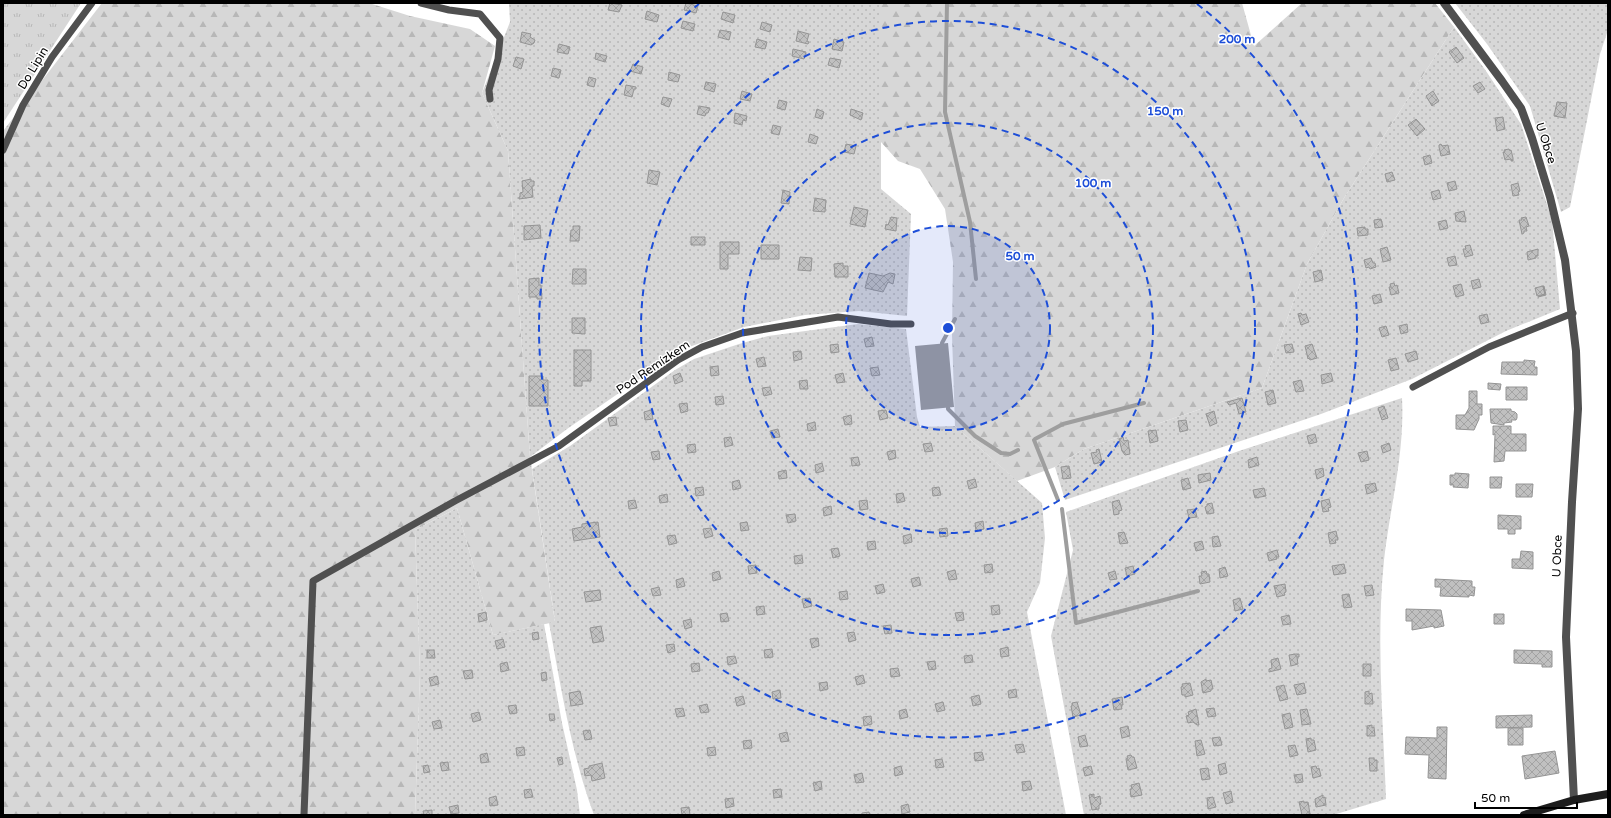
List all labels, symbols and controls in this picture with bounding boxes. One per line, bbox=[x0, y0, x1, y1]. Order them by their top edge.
text: 200 m bbox=[1219, 32, 1255, 46]
street label: Do Lipin bbox=[15, 44, 51, 92]
text: 150 m bbox=[1147, 104, 1183, 118]
street label: U Obce bbox=[1533, 121, 1559, 166]
text: 100 m bbox=[1075, 176, 1111, 190]
text: 50 m bbox=[1005, 249, 1035, 263]
centre of rings bbox=[941, 321, 955, 335]
street label: Pod Remízkem bbox=[614, 337, 692, 397]
street label: U Obce bbox=[1549, 534, 1565, 578]
scale bar bbox=[1475, 784, 1577, 810]
text: 50 m bbox=[1481, 791, 1510, 805]

